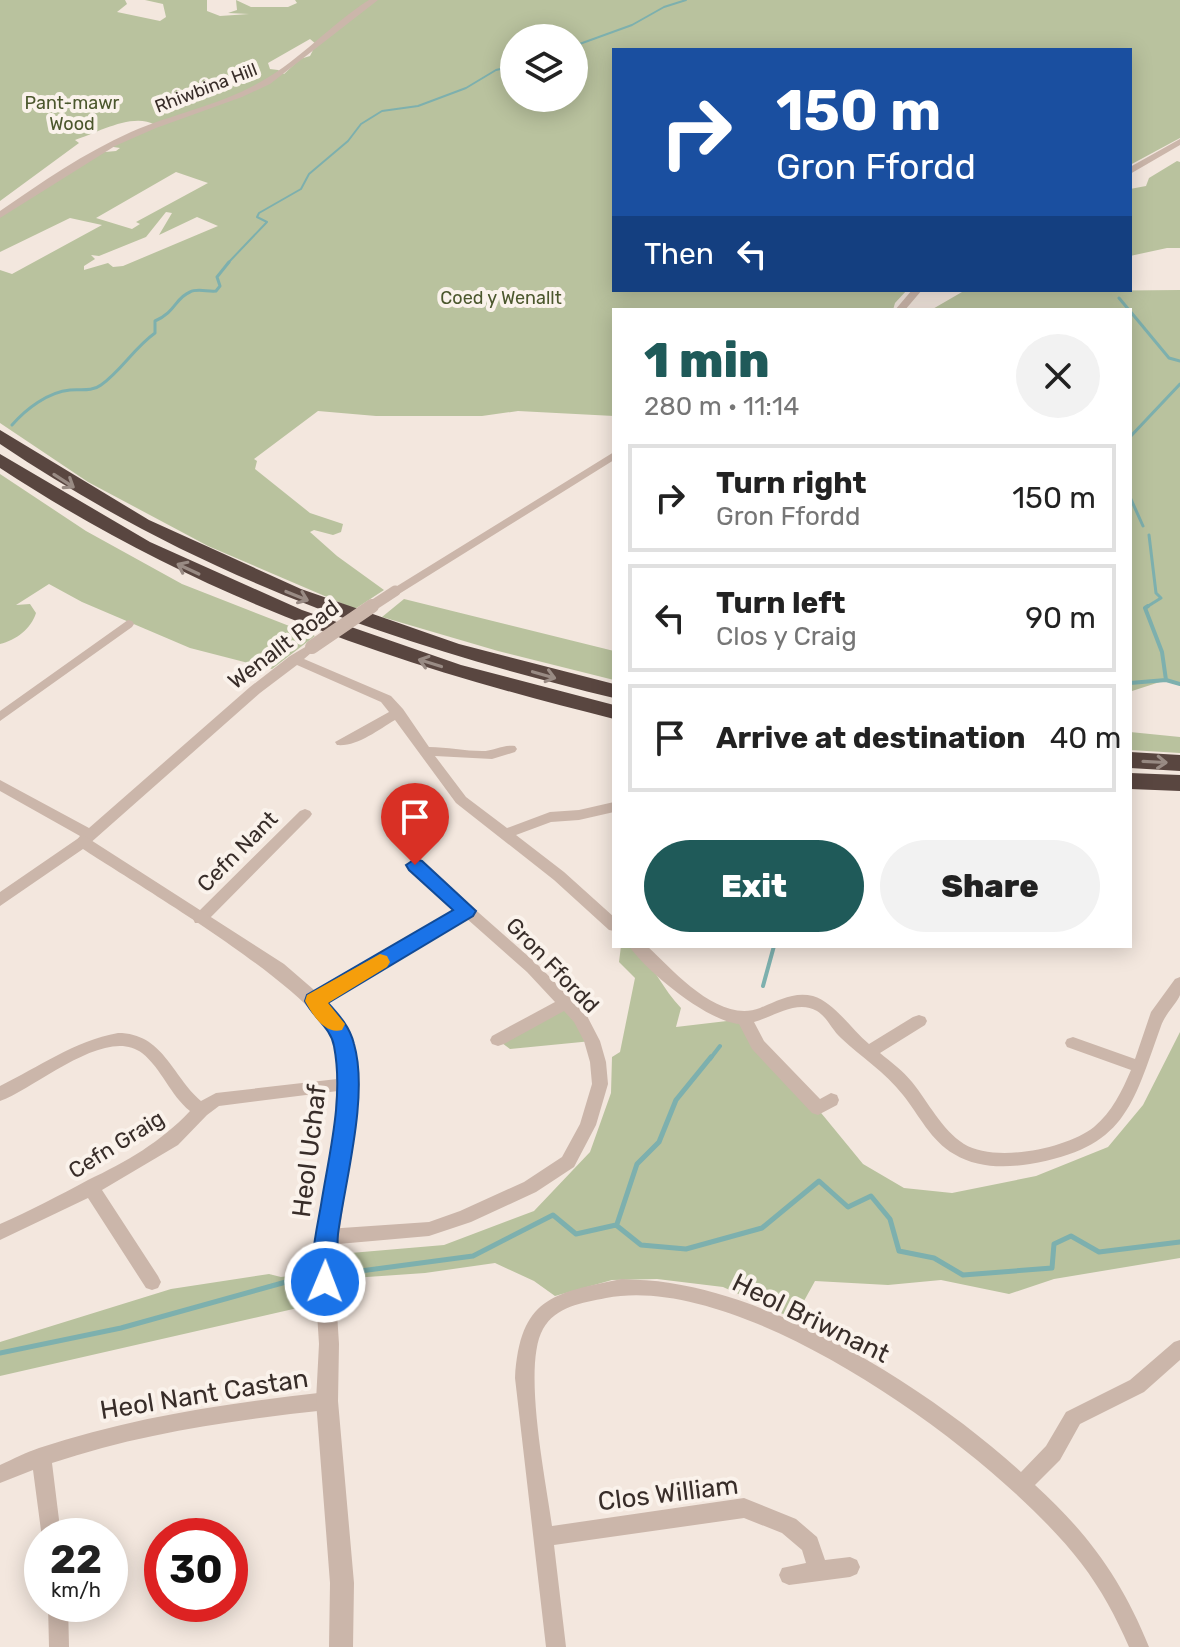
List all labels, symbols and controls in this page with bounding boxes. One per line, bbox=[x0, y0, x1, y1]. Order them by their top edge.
map controls bbox=[500, 24, 588, 112]
button: layers bbox=[500, 24, 588, 112]
street label: Rhiwbina Hill bbox=[152, 58, 260, 118]
text: 150 m bbox=[776, 78, 941, 144]
icon: right bbox=[644, 80, 748, 184]
park label: Pant-mawr Wood bbox=[25, 92, 120, 135]
text: Gron Ffordd bbox=[776, 145, 976, 188]
icon: left bbox=[730, 232, 774, 276]
text: Then bbox=[644, 236, 714, 272]
park label: Coed y Wenallt bbox=[440, 287, 562, 309]
text: 1 min bbox=[644, 332, 770, 389]
button: close bbox=[1016, 334, 1100, 418]
text: 280 m · 11:14 bbox=[644, 391, 799, 422]
text: Turn right bbox=[716, 465, 867, 501]
one-way arrow bbox=[52, 473, 75, 489]
icon: right bbox=[648, 476, 692, 520]
text: 150 m bbox=[1012, 480, 1096, 516]
text: Gron Ffordd bbox=[716, 501, 860, 532]
one-way arrow bbox=[176, 561, 200, 576]
text: Turn left bbox=[716, 585, 846, 621]
one-way arrow bbox=[284, 590, 309, 604]
street label: Wenallt Road bbox=[223, 594, 344, 695]
icon: left bbox=[648, 596, 692, 640]
text: 90 m bbox=[1025, 600, 1096, 636]
text: Clos y Craig bbox=[716, 621, 857, 652]
one-way arrow bbox=[418, 654, 443, 669]
one-way arrow bbox=[531, 668, 557, 683]
icon: arrive bbox=[648, 716, 692, 760]
text: Arrive at destination bbox=[716, 720, 1026, 756]
text: 40 m bbox=[1050, 720, 1121, 756]
one-way arrow bbox=[1141, 754, 1168, 769]
pin bbox=[381, 783, 449, 865]
icon: arrive bbox=[393, 795, 437, 839]
street label: Cefn Nant bbox=[191, 805, 284, 897]
button: Exit bbox=[644, 840, 864, 932]
button: Share bbox=[880, 840, 1100, 932]
street label: Gron Ffordd bbox=[500, 912, 605, 1019]
street label: Heol Uchaf bbox=[286, 1083, 333, 1219]
street label: Cefn Graig bbox=[63, 1104, 169, 1184]
position arrow bbox=[283, 1240, 367, 1324]
street label: Heol Briwnant bbox=[727, 1267, 894, 1370]
street label: Heol Nant Castan bbox=[98, 1363, 310, 1426]
street label: Clos William bbox=[596, 1470, 740, 1517]
speed limit sign: 30 bbox=[144, 1518, 248, 1622]
text: 22 bbox=[50, 1536, 102, 1583]
text: km/h bbox=[51, 1578, 101, 1602]

